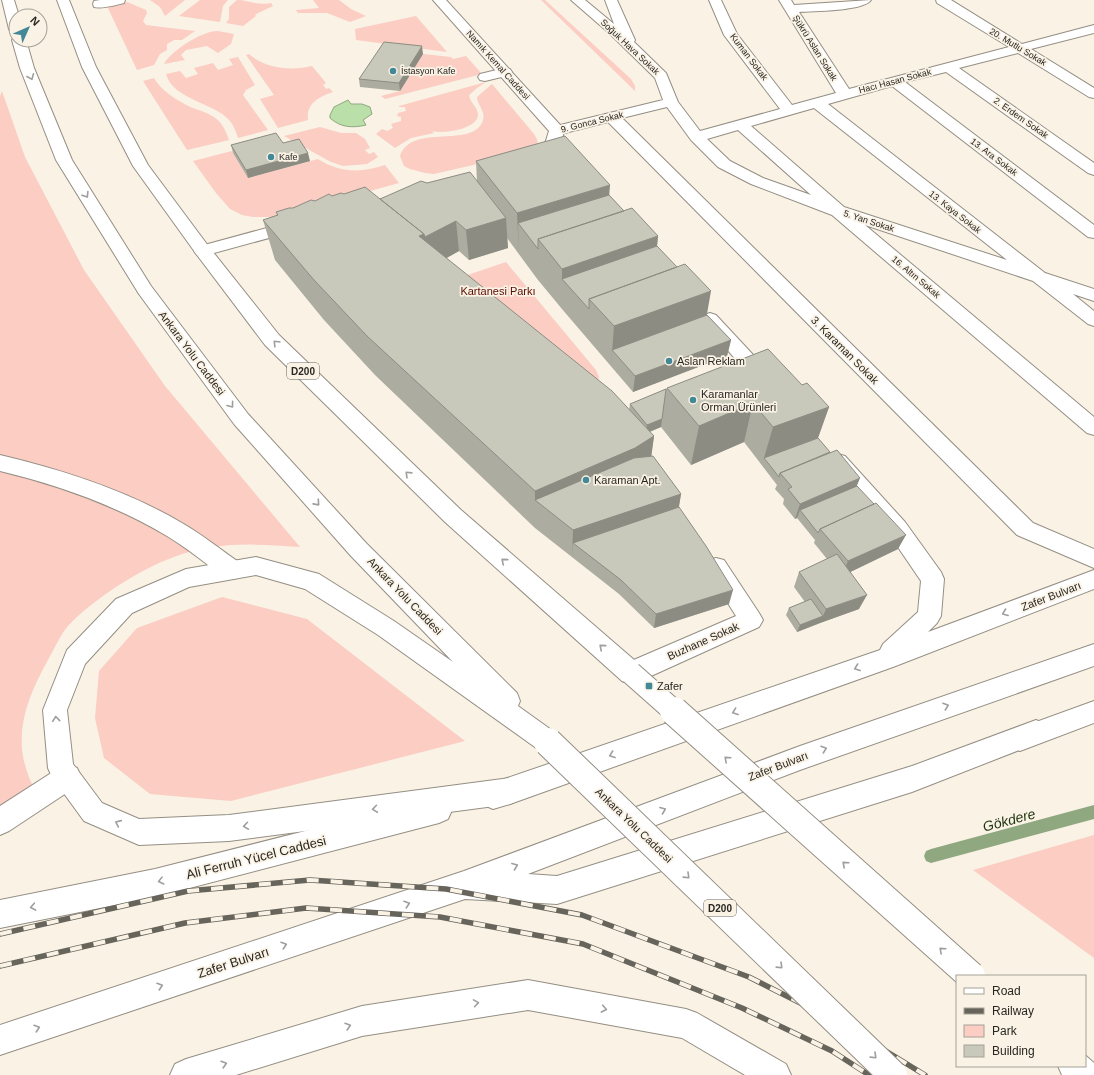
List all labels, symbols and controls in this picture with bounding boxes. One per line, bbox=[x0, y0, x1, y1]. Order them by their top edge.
north arrow bbox=[8, 8, 48, 48]
street label: Şükrü Aslan Sokak bbox=[791, 13, 840, 83]
text: N bbox=[28, 14, 42, 28]
street label: Soğuk Hava Sokak bbox=[599, 17, 662, 77]
street label: 20. Mutlu Sokak bbox=[988, 26, 1049, 68]
street label: Namık Kemal Caddesi bbox=[464, 28, 532, 102]
street label: Kuman Sokak bbox=[728, 32, 770, 83]
marker: İstasyon Kafe bbox=[388, 66, 398, 76]
place label: İstasyon Kafe bbox=[401, 66, 456, 76]
street label: Hacı Hasan Sokak bbox=[858, 66, 933, 95]
one-way arrow bbox=[26, 74, 34, 81]
street label: 2. Erdem Sokak bbox=[992, 96, 1051, 141]
street label: 9. Gonca Sokak bbox=[560, 109, 625, 135]
street label: 13. Ara Sokak bbox=[969, 136, 1020, 178]
marker: Kafe bbox=[266, 152, 276, 162]
place label: Kafe bbox=[279, 152, 298, 162]
street label: 13. Kaya Sokak bbox=[927, 189, 983, 236]
one-way arrow bbox=[81, 191, 88, 198]
street label: 5. Yan Sokak bbox=[842, 208, 896, 234]
street label: 16. Altın Sokak bbox=[890, 254, 943, 300]
park label: Kartanesi Parkı bbox=[460, 285, 536, 297]
street label: Ankara Yolu Caddesi bbox=[156, 309, 228, 397]
street label: 3. Karaman Sokak bbox=[809, 314, 882, 387]
one-way arrow bbox=[273, 340, 280, 348]
place label: Aslan Reklam bbox=[677, 355, 745, 367]
marker: Aslan Reklam bbox=[664, 356, 674, 366]
road number: D200 bbox=[287, 363, 319, 379]
place label: Karamanlar Orman Ürünleri bbox=[701, 388, 776, 413]
marker: Karamanlar Orman Ürünleri bbox=[688, 395, 698, 405]
one-way arrow bbox=[226, 401, 234, 408]
one-way arrow bbox=[405, 471, 413, 479]
place label: Karaman Apt. bbox=[594, 474, 661, 486]
marker: Karaman Apt. bbox=[581, 475, 591, 485]
one-way arrow bbox=[312, 498, 319, 505]
street label: Ankara Yolu Caddesi bbox=[365, 555, 445, 637]
one-way arrow bbox=[501, 559, 509, 566]
street label: Zafer Bulvarı bbox=[1019, 579, 1083, 613]
one-way arrow bbox=[1002, 608, 1009, 616]
street label: Buzhane Sokak bbox=[665, 620, 741, 662]
one-way arrow bbox=[599, 645, 606, 652]
one-way arrow bbox=[854, 663, 861, 672]
place label: Zafer bbox=[657, 680, 683, 692]
marker: Zafer bbox=[644, 681, 654, 691]
one-way arrow bbox=[943, 702, 950, 711]
one-way arrow bbox=[731, 707, 738, 715]
one-way arrow bbox=[52, 716, 61, 722]
one-way arrow bbox=[820, 745, 827, 754]
street label: Zafer Bulvarı bbox=[746, 749, 810, 783]
one-way arrow bbox=[609, 750, 616, 759]
one-way arrow bbox=[724, 756, 732, 763]
street label: Ankara Yolu Caddesi bbox=[593, 785, 675, 865]
one-way arrow bbox=[372, 804, 378, 813]
water label: Gökdere bbox=[981, 805, 1037, 835]
one-way arrow bbox=[659, 806, 666, 814]
one-way arrow bbox=[114, 819, 121, 827]
one-way arrow bbox=[243, 821, 249, 830]
street label: Ali Ferruh Yücel Caddesi bbox=[185, 833, 328, 882]
one-way arrow bbox=[842, 861, 850, 868]
one-way arrow bbox=[511, 862, 518, 870]
one-way arrow bbox=[682, 871, 690, 879]
one-way arrow bbox=[158, 877, 164, 885]
one-way arrow bbox=[403, 900, 410, 909]
road number: D200 bbox=[704, 900, 736, 916]
one-way arrow bbox=[30, 903, 37, 911]
one-way arrow bbox=[280, 941, 287, 950]
street label: Zafer Bulvarı bbox=[195, 944, 271, 981]
one-way arrow bbox=[940, 948, 947, 955]
one-way arrow bbox=[775, 961, 783, 969]
legend bbox=[956, 975, 1086, 1067]
one-way arrow bbox=[157, 983, 164, 991]
text: Road bbox=[992, 984, 1021, 998]
one-way arrow bbox=[473, 999, 479, 1008]
one-way arrow bbox=[601, 1004, 607, 1013]
text: Railway bbox=[992, 1004, 1034, 1018]
one-way arrow bbox=[344, 1022, 351, 1031]
one-way arrow bbox=[33, 1024, 40, 1032]
text: Park bbox=[992, 1024, 1018, 1038]
text: Building bbox=[992, 1044, 1035, 1058]
one-way arrow bbox=[869, 1051, 877, 1059]
one-way arrow bbox=[220, 1060, 227, 1069]

